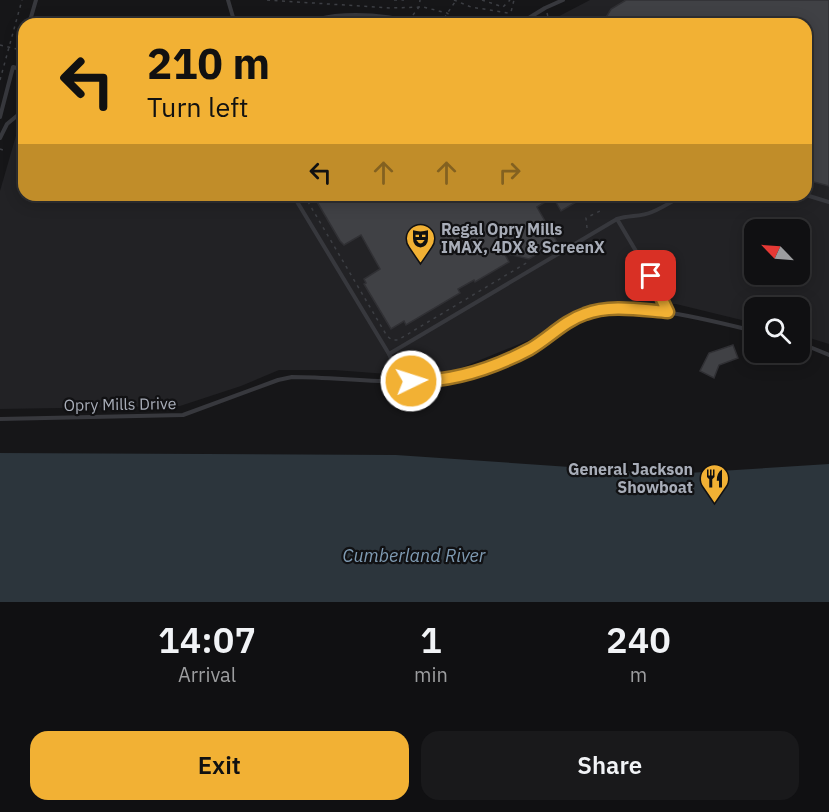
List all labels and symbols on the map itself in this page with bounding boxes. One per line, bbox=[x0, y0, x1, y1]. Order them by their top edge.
place label: Regal Opry Mills IMAX, 4DX & ScreenX bbox=[441, 219, 605, 257]
north arrow bbox=[744, 219, 810, 285]
theatre icon: Regal Opry Mills IMAX, 4DX & ScreenX bbox=[404, 222, 436, 264]
pin bbox=[625, 250, 676, 301]
position arrow bbox=[379, 349, 443, 413]
street label: Opry Mills Drive bbox=[63, 393, 177, 415]
place label: General Jackson Showboat bbox=[568, 459, 693, 497]
restaurant icon: General Jackson Showboat bbox=[698, 462, 730, 504]
water label: Cumberland River bbox=[343, 544, 486, 567]

